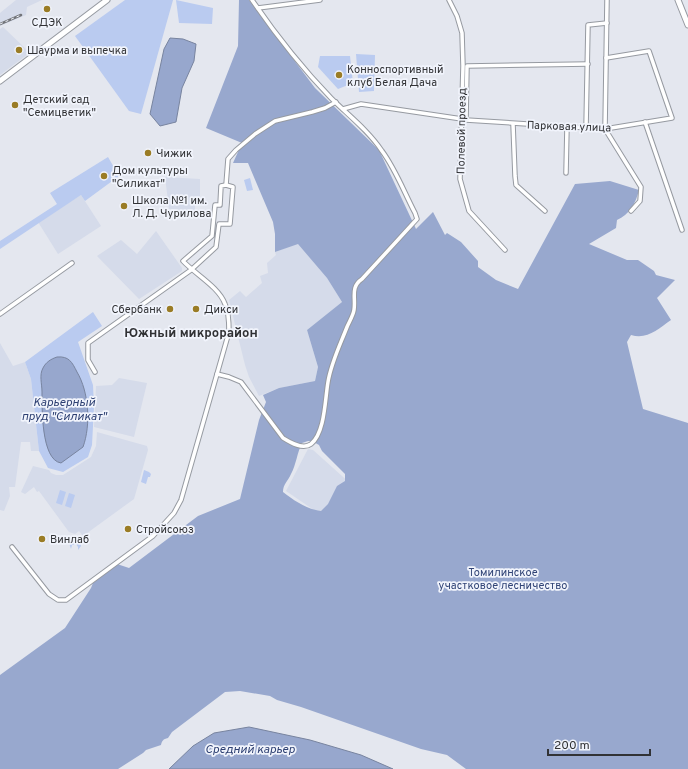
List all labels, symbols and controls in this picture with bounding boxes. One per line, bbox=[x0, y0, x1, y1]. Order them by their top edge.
marker: СДЭК bbox=[42, 4, 52, 14]
place label: СДЭК bbox=[32, 16, 62, 30]
place label: Шаурма и выпечка bbox=[27, 44, 127, 58]
marker: Шаурма и выпечка bbox=[14, 45, 24, 55]
place label: Конноспортивный клуб Белая Дача bbox=[347, 63, 443, 90]
marker: Конноспортивный клуб Белая Дача bbox=[334, 70, 344, 80]
street label: Полевой проезд bbox=[454, 88, 470, 174]
place label: Детский сад "Семицветик" bbox=[23, 93, 96, 120]
marker: Детский сад "Семицветик" bbox=[10, 100, 20, 110]
street label: Парковая улица bbox=[527, 119, 612, 135]
place label: Чижик bbox=[156, 147, 192, 161]
marker: Чижик bbox=[143, 148, 153, 158]
place label: Дом культуры "Силикат" bbox=[112, 164, 188, 191]
marker: Дом культуры "Силикат" bbox=[99, 171, 109, 181]
place label: Школа №1 им. Л. Д. Чурилова bbox=[132, 194, 211, 221]
marker: Школа №1 им. Л. Д. Чурилова bbox=[119, 201, 129, 211]
place label: Сбербанк bbox=[112, 303, 162, 317]
place label: Дикси bbox=[204, 303, 238, 317]
marker: Сбербанк bbox=[165, 304, 175, 314]
marker: Дикси bbox=[191, 304, 201, 314]
district label: Южный микрорайон bbox=[124, 326, 258, 342]
water label: Карьерный пруд "Силикат" bbox=[21, 395, 108, 425]
place label: Стройсоюз bbox=[136, 523, 194, 537]
marker: Стройсоюз bbox=[123, 524, 133, 534]
place label: Винлаб bbox=[50, 533, 89, 547]
marker: Винлаб bbox=[37, 534, 47, 544]
park label: Томилинское участковое лесничество bbox=[439, 566, 567, 593]
scale bar bbox=[548, 731, 650, 757]
text: 200 m bbox=[554, 738, 590, 754]
water label: Средний карьер bbox=[205, 742, 295, 758]

